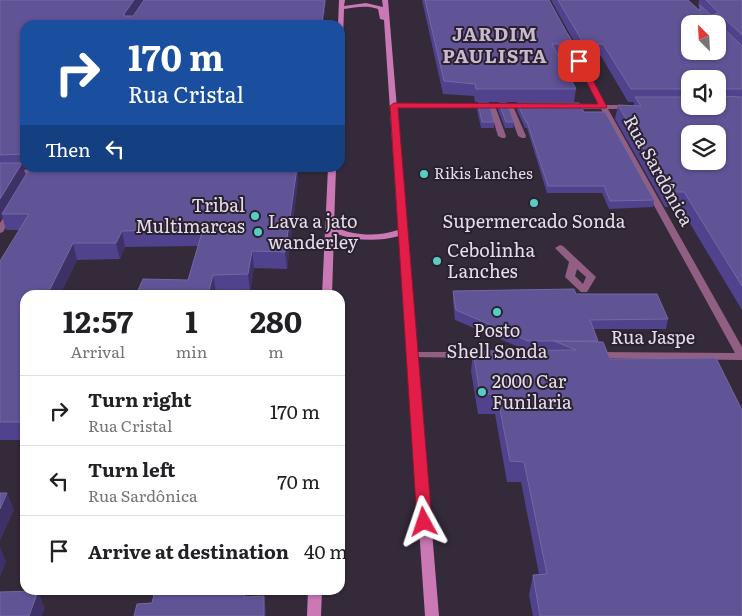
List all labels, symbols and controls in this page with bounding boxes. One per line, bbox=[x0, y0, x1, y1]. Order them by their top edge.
north arrow bbox=[681, 15, 726, 60]
map controls bbox=[681, 15, 726, 170]
district label: JARDIM PAULISTA bbox=[442, 19, 548, 69]
text: 170 m bbox=[128, 30, 224, 82]
icon: right bbox=[45, 40, 110, 105]
pin bbox=[558, 40, 600, 82]
icon: arrive bbox=[565, 47, 593, 75]
button: sound bbox=[681, 70, 726, 115]
text: Rua Cristal bbox=[128, 77, 244, 110]
street label: Rua Sardônica bbox=[618, 110, 701, 231]
button: layers bbox=[681, 125, 726, 170]
text: Then bbox=[45, 135, 91, 163]
icon: left bbox=[101, 135, 129, 163]
place label: Rikis Lanches bbox=[434, 161, 533, 184]
marker: Rikis Lanches bbox=[418, 168, 430, 180]
place label: Tribal Multimarcas bbox=[135, 191, 245, 239]
marker: Supermercado Sonda bbox=[528, 197, 540, 209]
place label: Lava a jato wanderley bbox=[268, 207, 359, 255]
place label: Supermercado Sonda bbox=[443, 207, 626, 234]
marker: Tribal Multimarcas bbox=[249, 210, 261, 222]
marker: Lava a jato wanderley bbox=[252, 226, 264, 238]
place label: Cebolinha Lanches bbox=[447, 236, 535, 284]
marker: Cebolinha Lanches bbox=[431, 255, 443, 267]
text: 12:57 bbox=[63, 298, 133, 342]
text: 1 bbox=[185, 298, 198, 342]
text: 280 bbox=[250, 298, 302, 342]
marker: Posto Shell Sonda bbox=[491, 306, 503, 318]
place label: Posto Shell Sonda bbox=[447, 316, 548, 364]
street label: Rua Jaspe bbox=[611, 323, 695, 350]
text: Arrival bbox=[71, 339, 125, 363]
text: min bbox=[176, 339, 207, 363]
text: m bbox=[268, 339, 284, 363]
place label: 2000 Car Funilaria bbox=[492, 367, 572, 415]
text: Turn right bbox=[88, 385, 192, 413]
marker: 2000 Car Funilaria bbox=[476, 386, 488, 398]
icon: right bbox=[45, 397, 73, 425]
text: 170 m bbox=[270, 397, 320, 425]
text: Rua Cristal bbox=[88, 413, 172, 437]
text: Turn left bbox=[88, 455, 175, 483]
icon: left bbox=[45, 467, 73, 495]
text: 70 m bbox=[277, 467, 320, 495]
text: Rua Sardônica bbox=[88, 483, 198, 507]
position arrow bbox=[397, 495, 449, 547]
icon: arrive bbox=[45, 537, 73, 565]
text: Arrive at destination bbox=[88, 537, 289, 565]
text: 40 m bbox=[304, 537, 348, 565]

